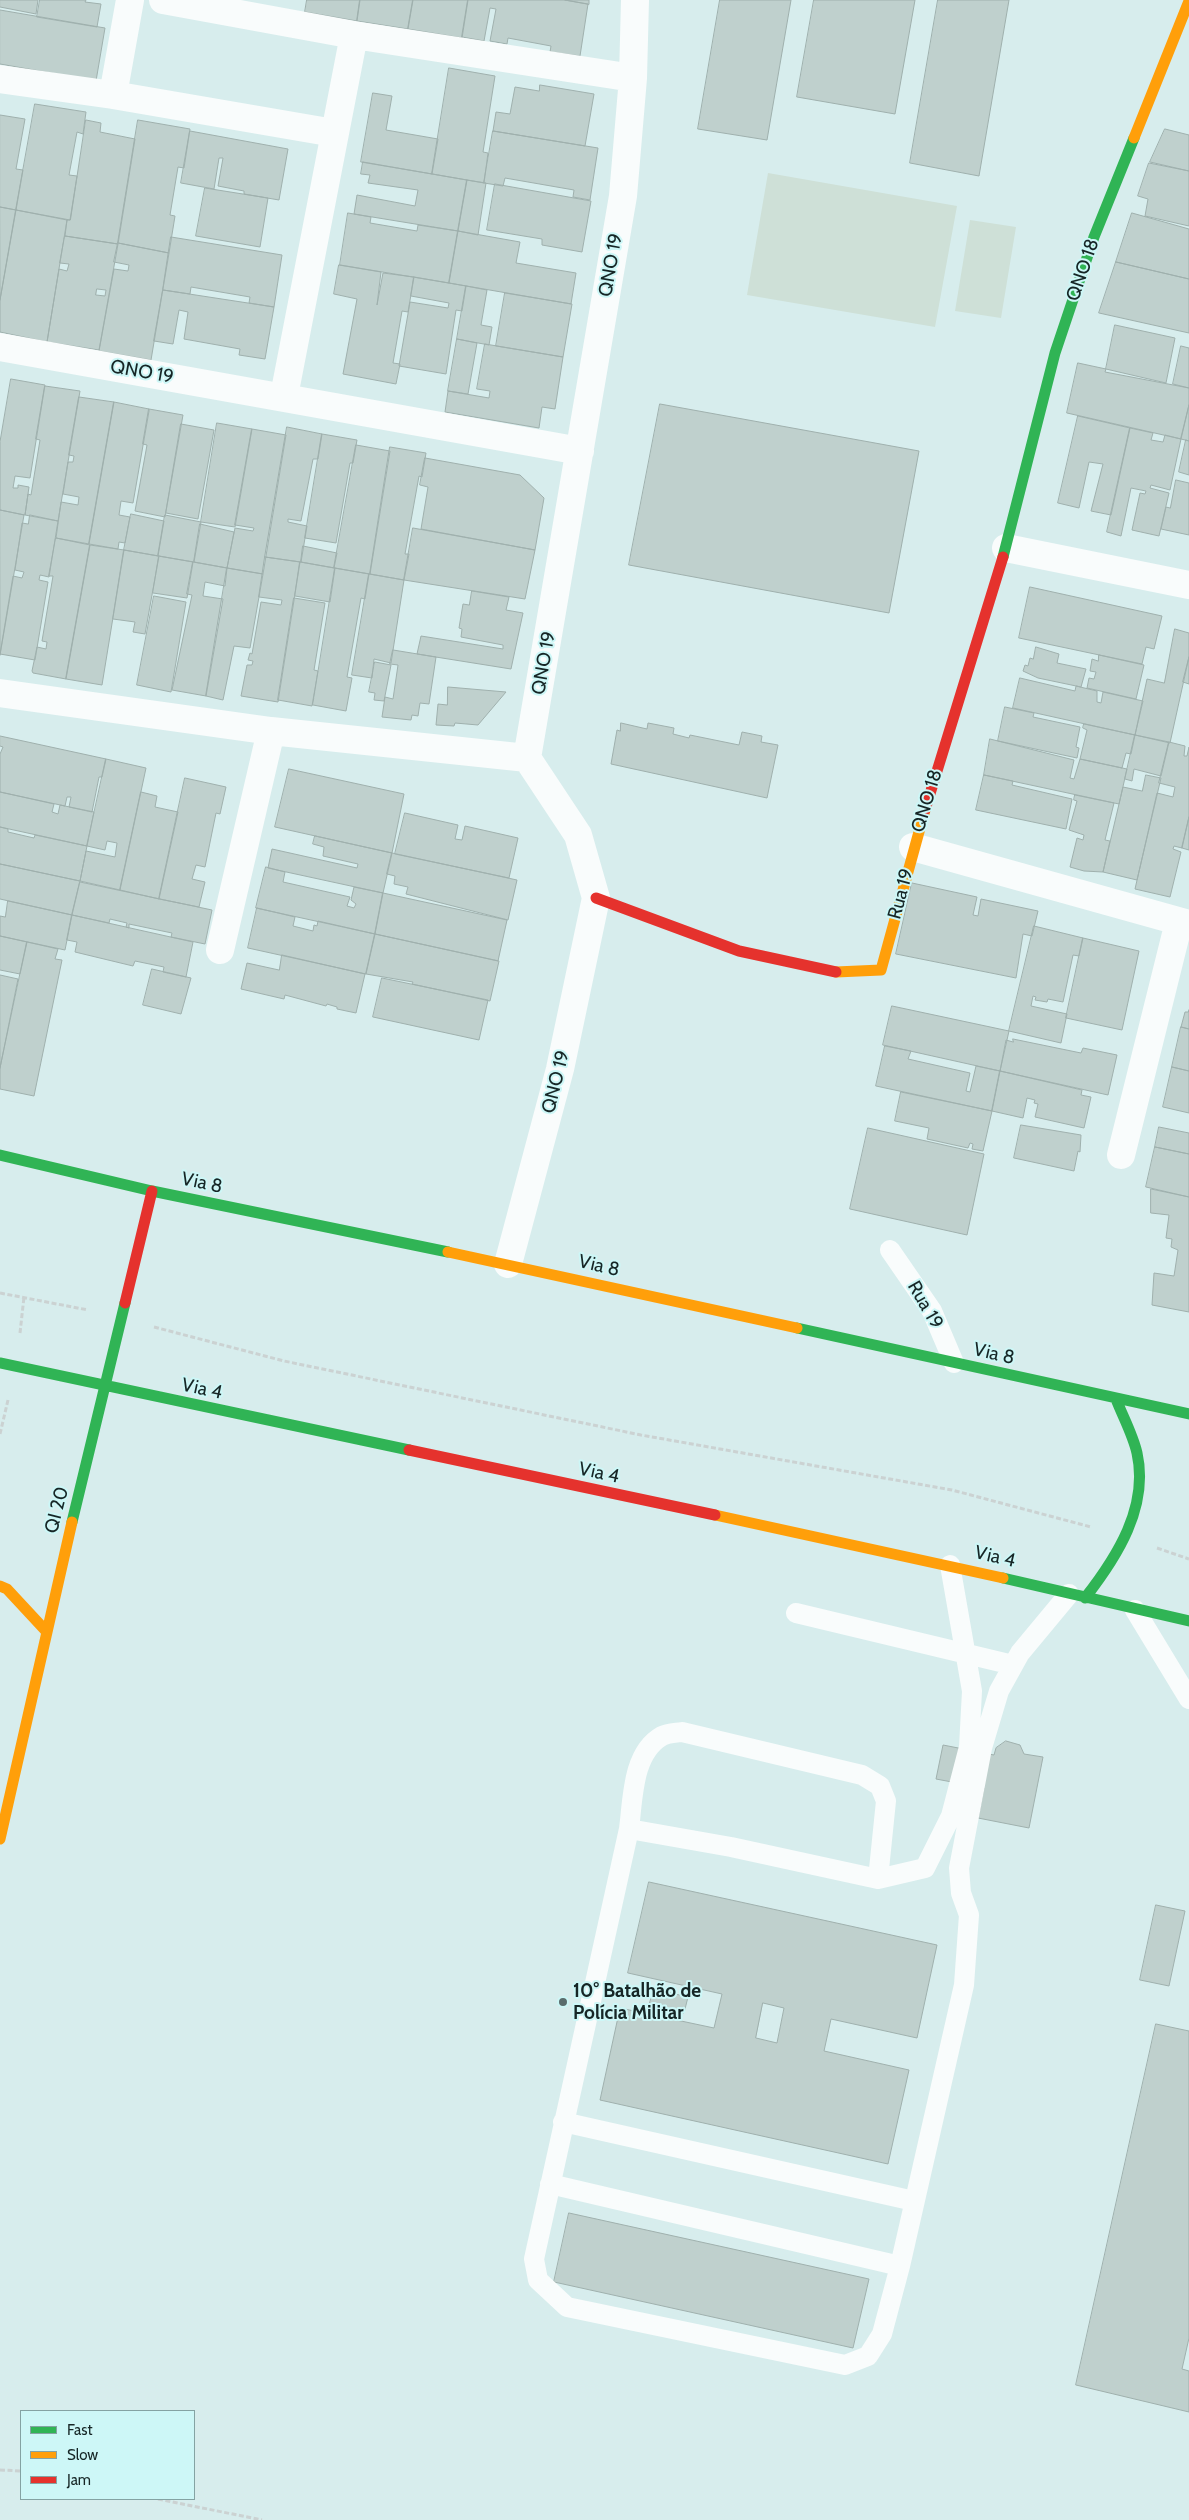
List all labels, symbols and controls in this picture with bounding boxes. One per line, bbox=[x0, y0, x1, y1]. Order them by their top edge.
street label: QNO 19 bbox=[594, 232, 628, 298]
street label: QNO 18 bbox=[1062, 236, 1104, 304]
street label: QNO 19 bbox=[109, 355, 175, 389]
street label: QNO 19 bbox=[527, 630, 561, 696]
street label: QNO 18 bbox=[907, 767, 947, 835]
street label: Rua 19 bbox=[883, 866, 919, 922]
street label: QNO 19 bbox=[537, 1048, 575, 1116]
street label: Via 8 bbox=[179, 1168, 225, 1198]
street label: Via 8 bbox=[576, 1250, 622, 1282]
street label: Rua 19 bbox=[902, 1277, 948, 1333]
street label: Via 8 bbox=[971, 1338, 1017, 1370]
street label: Via 4 bbox=[180, 1374, 224, 1404]
street label: Via 4 bbox=[577, 1458, 621, 1488]
street label: QI 20 bbox=[40, 1484, 74, 1536]
street label: Via 4 bbox=[973, 1541, 1017, 1573]
place label: 10° Batalhão de Polícia Militar bbox=[573, 1980, 701, 2024]
marker: 10° Batalhão de Polícia Militar bbox=[557, 1996, 569, 2008]
legend bbox=[20, 2410, 195, 2500]
text: Fast bbox=[67, 2421, 92, 2439]
text: Slow bbox=[67, 2446, 98, 2464]
text: Jam bbox=[67, 2471, 91, 2489]

